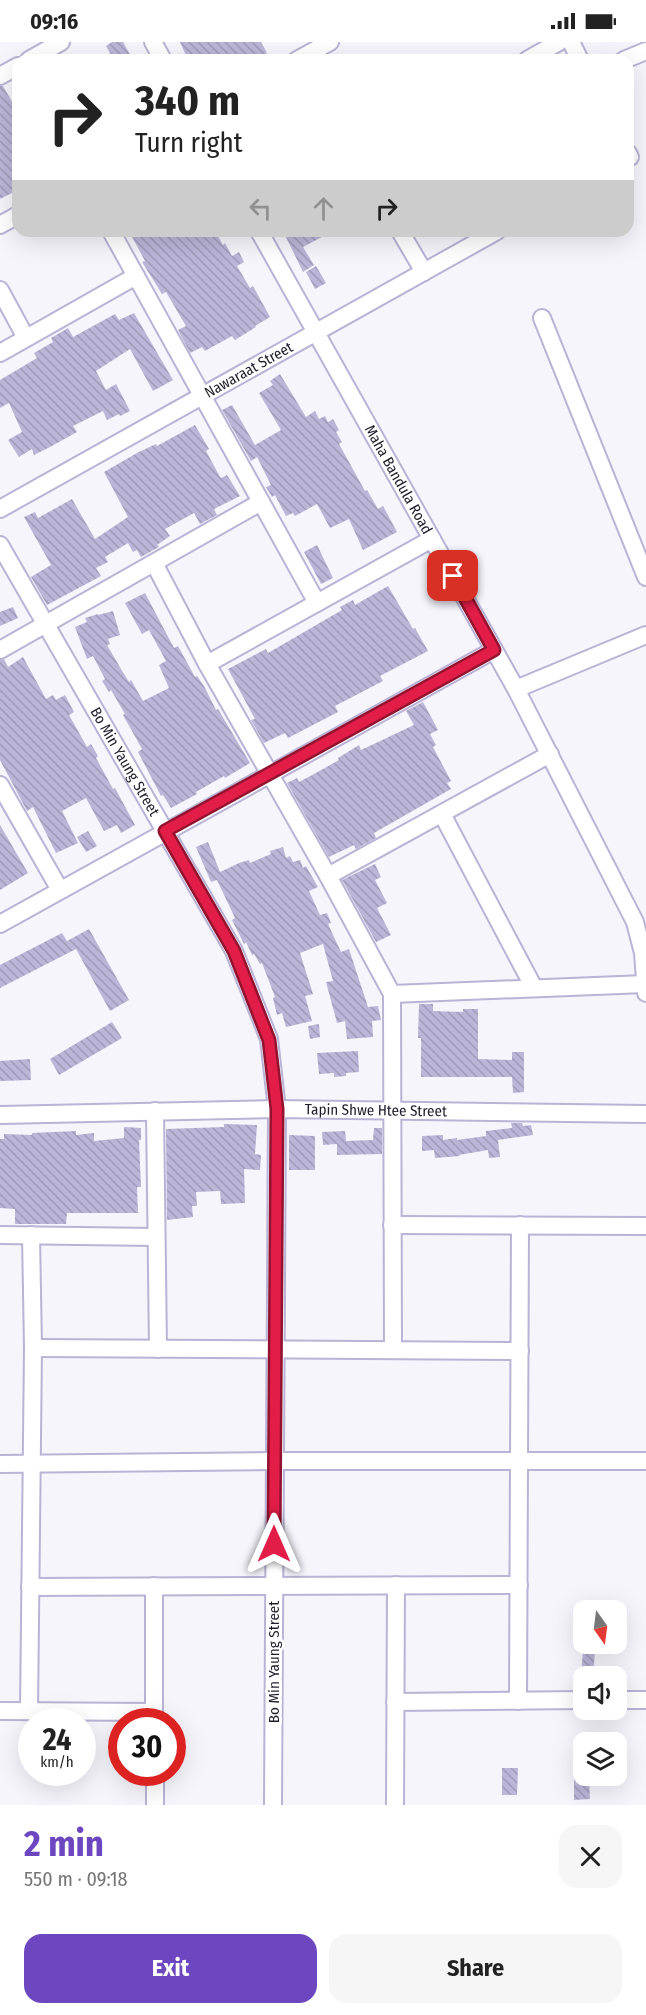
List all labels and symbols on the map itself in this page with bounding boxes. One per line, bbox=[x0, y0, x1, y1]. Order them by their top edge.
street label: Nawaraat Street bbox=[201, 338, 296, 402]
street label: Maha Bandula Road bbox=[361, 422, 436, 537]
pin bbox=[427, 550, 478, 601]
street label: Bo Min Yaung Street bbox=[86, 704, 163, 819]
street label: Tapin Shwe Htee Street bbox=[305, 1100, 447, 1120]
position arrow bbox=[242, 1512, 306, 1576]
north arrow bbox=[573, 1600, 627, 1654]
street label: Bo Min Yaung Street bbox=[265, 1601, 283, 1723]
speed limit sign: 30 bbox=[108, 1708, 186, 1786]

